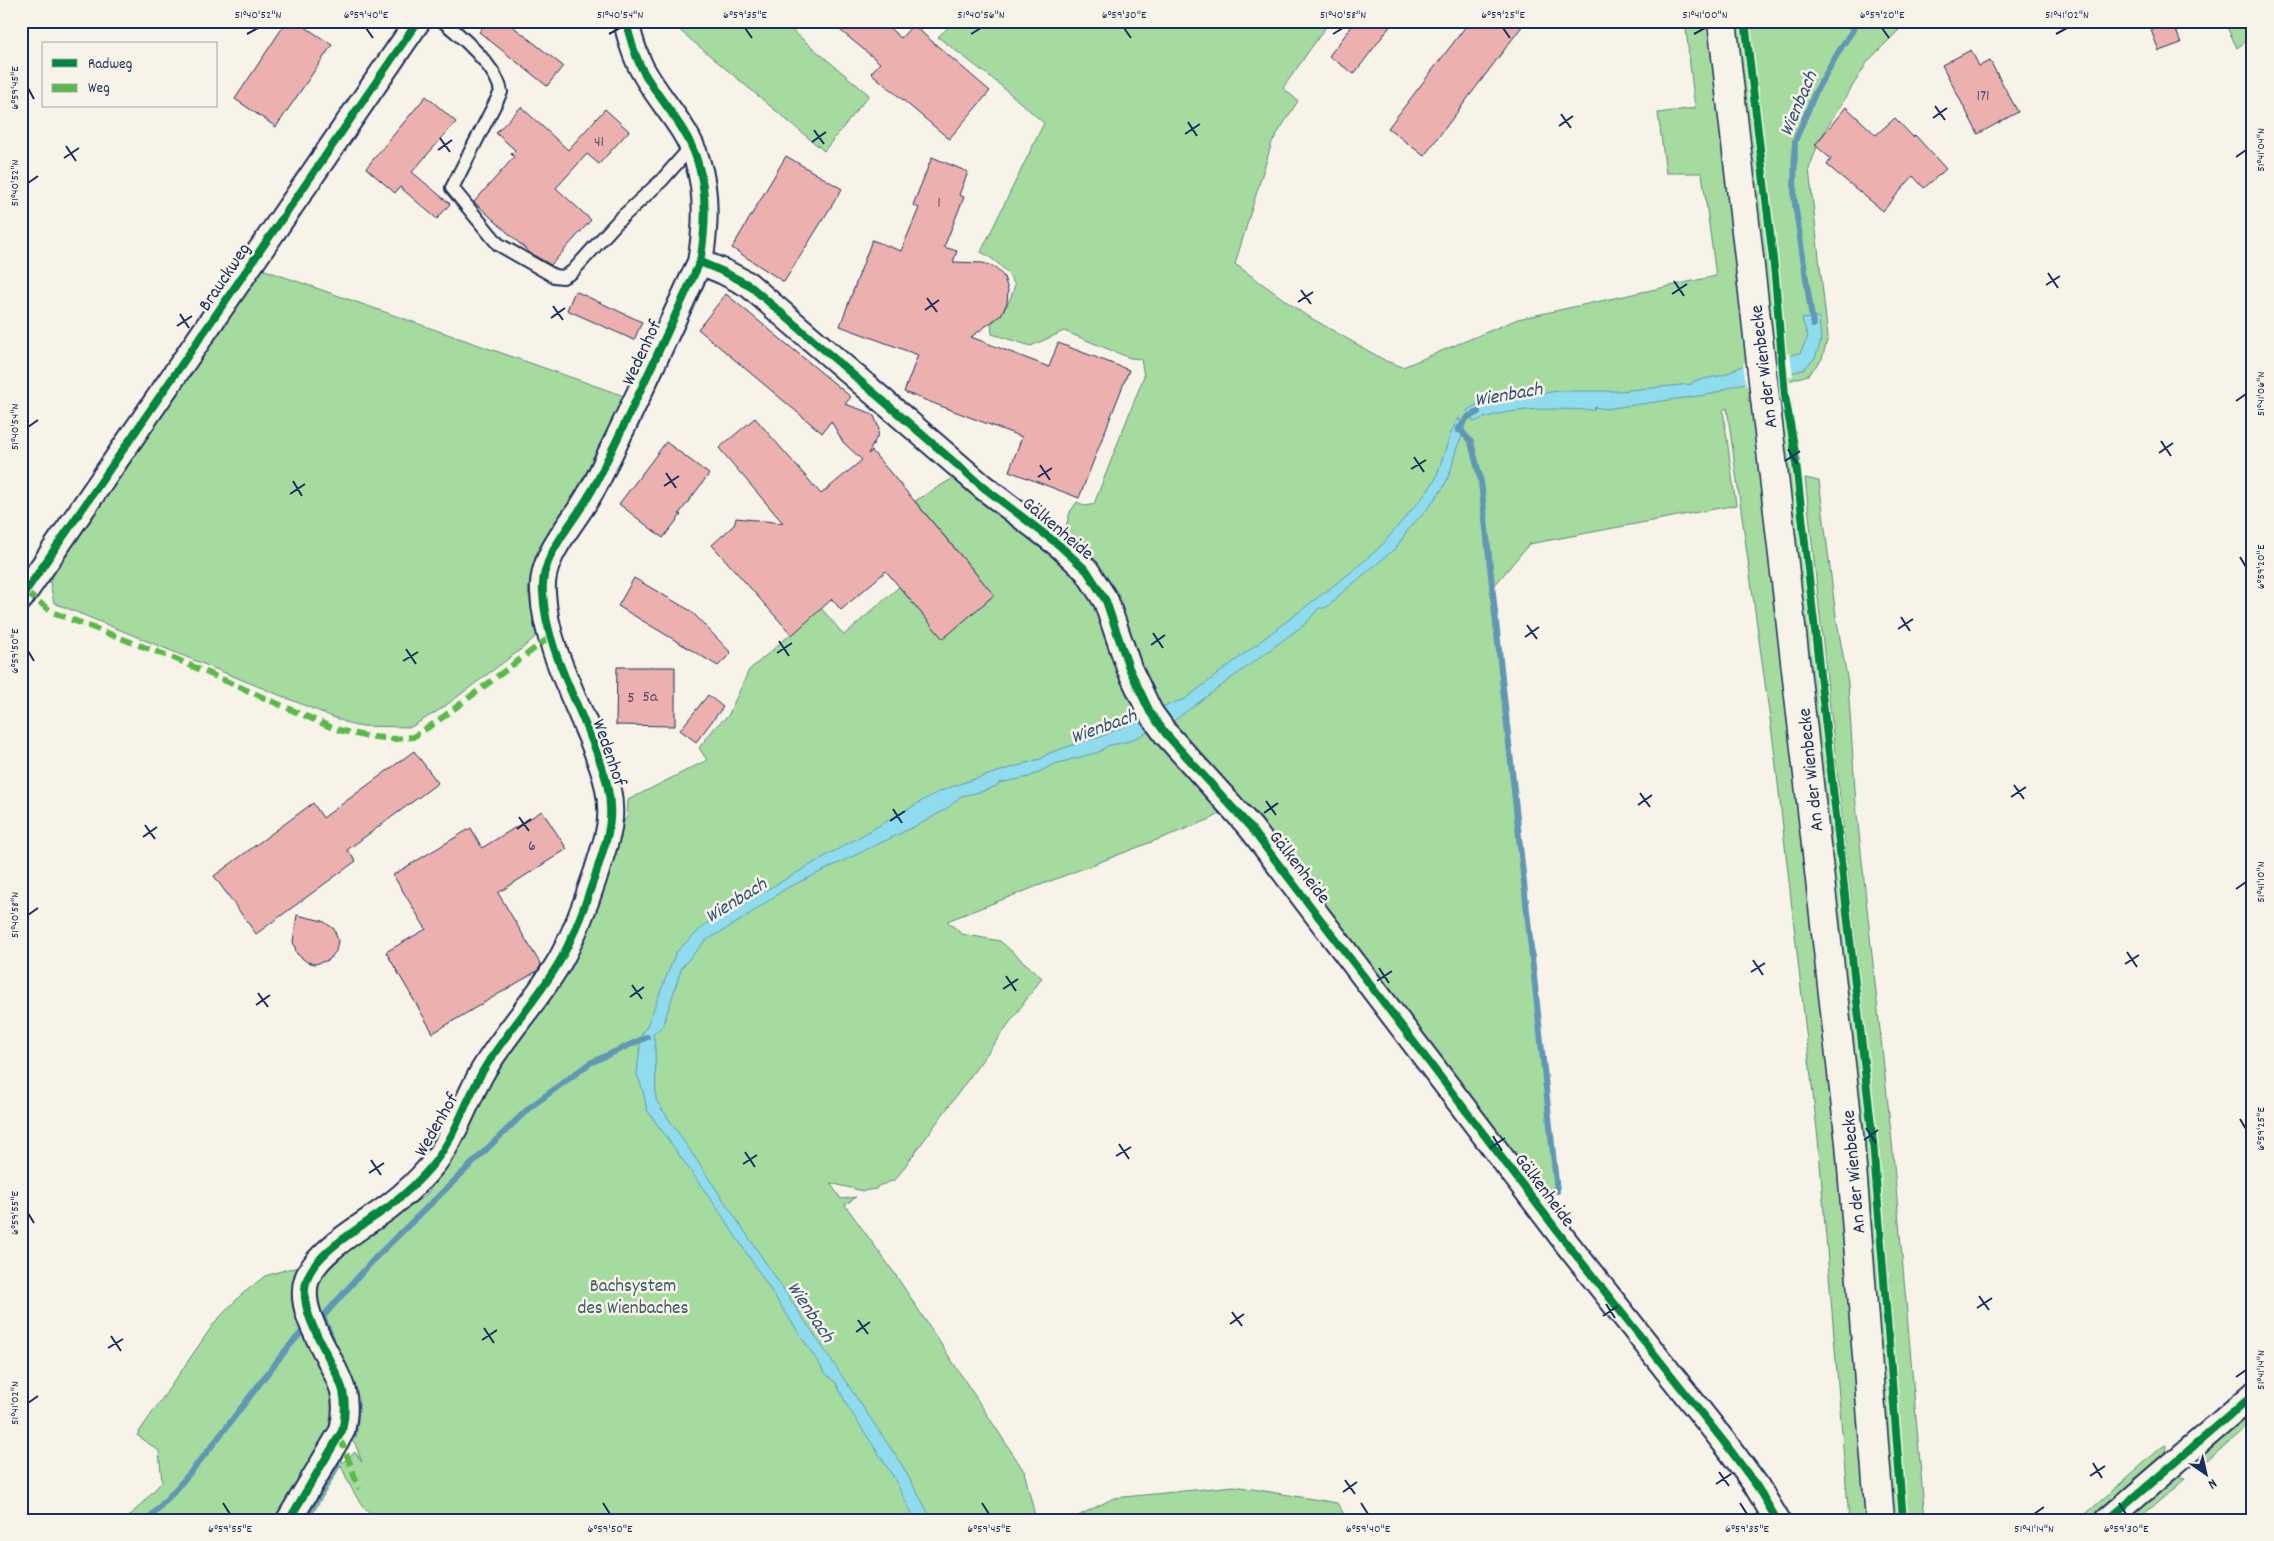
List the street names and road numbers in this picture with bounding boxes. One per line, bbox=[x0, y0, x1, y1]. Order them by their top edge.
street label: Brauckweg bbox=[193, 238, 259, 318]
street label: An der Wienbecke bbox=[1745, 303, 1786, 430]
street label: Wedenhof bbox=[616, 315, 671, 391]
street label: Gälkenheide bbox=[1015, 492, 1098, 568]
street label: An der Wienbecke bbox=[1793, 707, 1832, 833]
street label: Wedenhof bbox=[584, 716, 632, 791]
street label: Gälkenheide bbox=[1261, 826, 1335, 910]
street label: Wedenhof bbox=[409, 1088, 468, 1162]
street label: An der Wienbecke bbox=[1837, 1109, 1874, 1235]
street label: Gälkenheide bbox=[1506, 1149, 1580, 1234]

